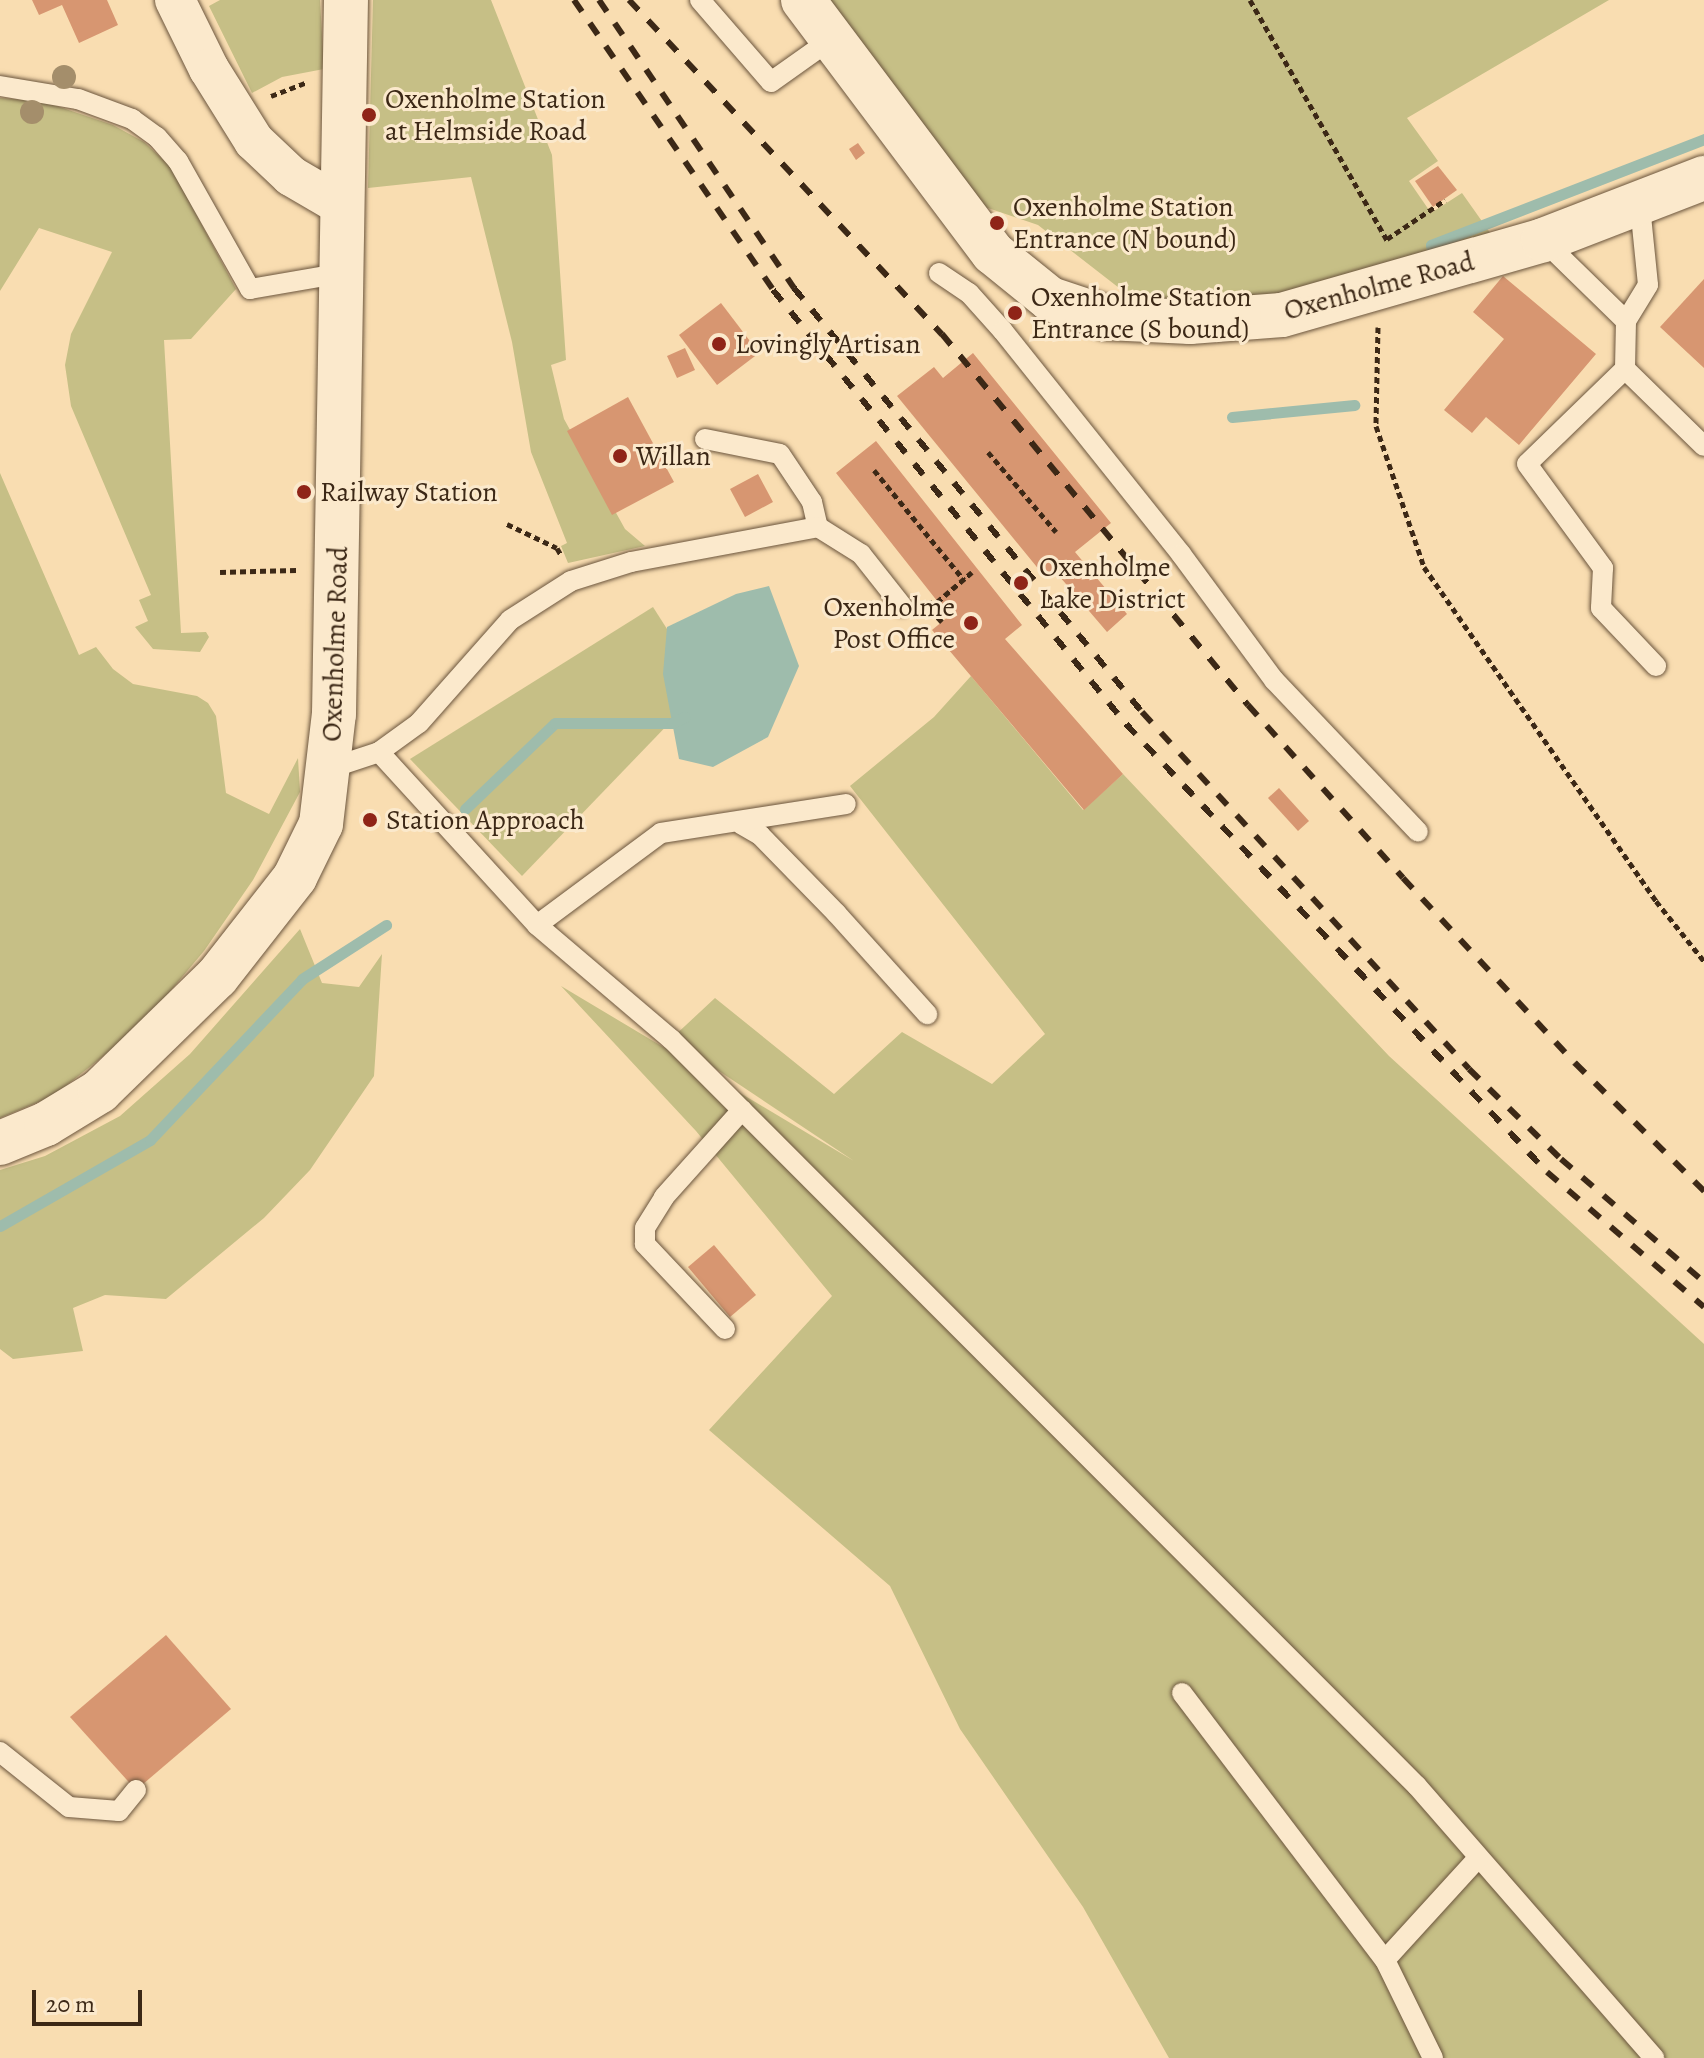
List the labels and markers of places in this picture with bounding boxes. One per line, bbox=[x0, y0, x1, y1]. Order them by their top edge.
place label: Oxenholme Station at Helmside Road bbox=[385, 82, 606, 148]
marker: Oxenholme Station at Helmside Road bbox=[360, 106, 378, 124]
place label: Oxenholme Station Entrance (N bound) bbox=[1013, 190, 1236, 256]
marker: Oxenholme Station Entrance (N bound) bbox=[988, 214, 1006, 232]
place label: Oxenholme Station Entrance (S bound) bbox=[1031, 280, 1252, 346]
marker: Oxenholme Station Entrance (S bound) bbox=[1006, 304, 1024, 322]
place label: Lovingly Artisan bbox=[735, 327, 921, 361]
marker: Lovingly Artisan bbox=[710, 335, 728, 353]
place label: Willan bbox=[636, 439, 711, 473]
marker: Willan bbox=[611, 447, 629, 465]
place label: Railway Station bbox=[320, 475, 498, 509]
marker: Railway Station bbox=[295, 483, 313, 501]
place label: Oxenholme Lake District bbox=[1039, 550, 1185, 616]
marker: Oxenholme Lake District bbox=[1010, 572, 1032, 594]
place label: Oxenholme Post Office bbox=[823, 590, 955, 656]
marker: Oxenholme Post Office bbox=[962, 614, 980, 632]
place label: Station Approach bbox=[386, 803, 585, 837]
marker: Station Approach bbox=[361, 811, 379, 829]

